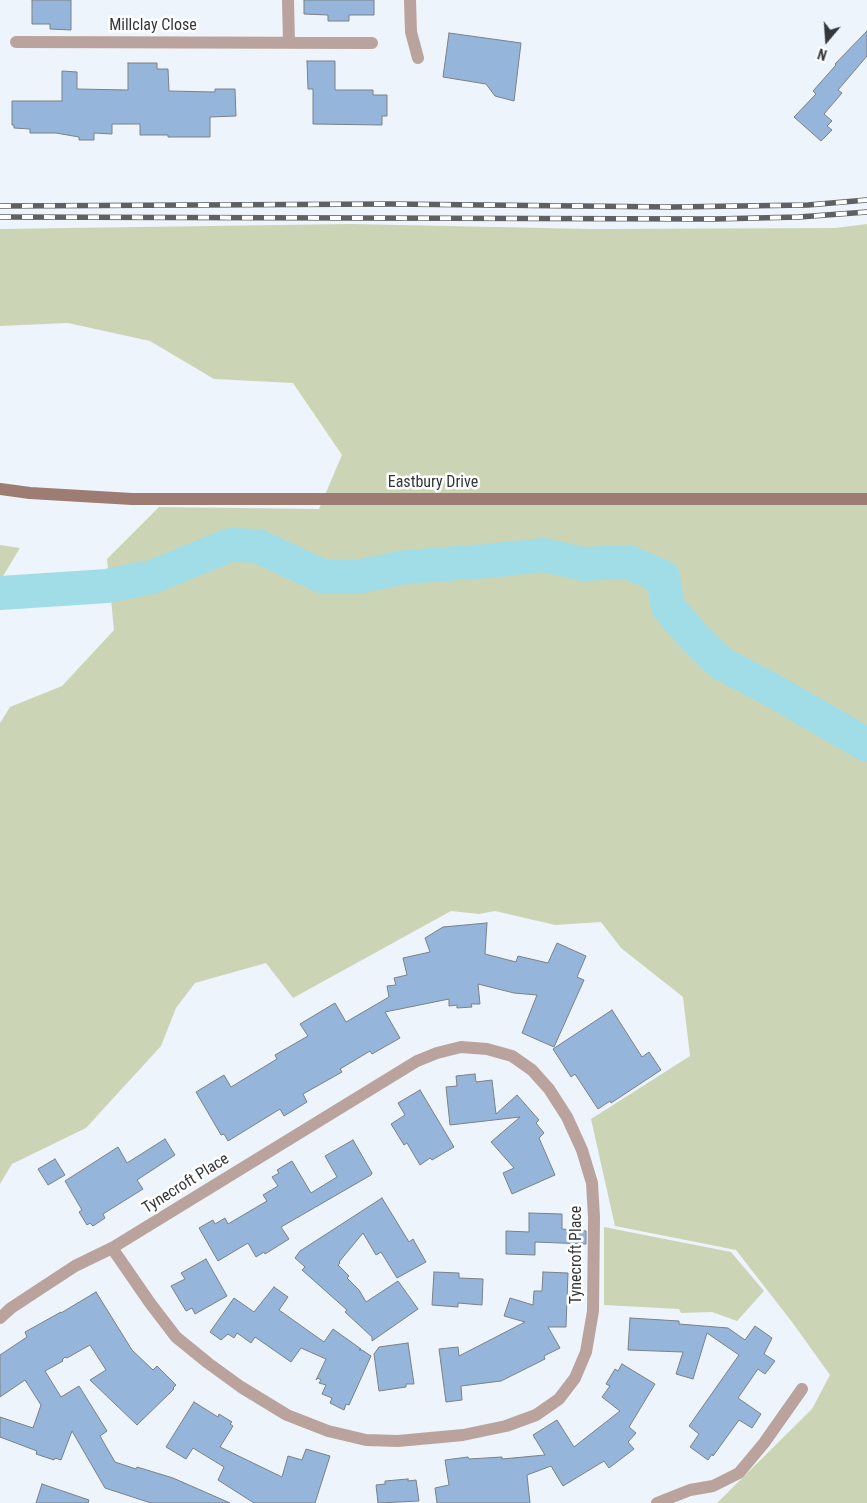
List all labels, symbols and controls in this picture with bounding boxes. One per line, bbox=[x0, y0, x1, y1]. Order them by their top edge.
north arrow bbox=[802, 15, 852, 65]
street label: Millclay Close bbox=[109, 16, 197, 36]
text: N bbox=[816, 45, 829, 63]
street label: Eastbury Drive bbox=[388, 473, 478, 493]
street label: Tynecroft Place bbox=[139, 1150, 233, 1218]
street label: Tynecroft Place bbox=[567, 1206, 587, 1304]

